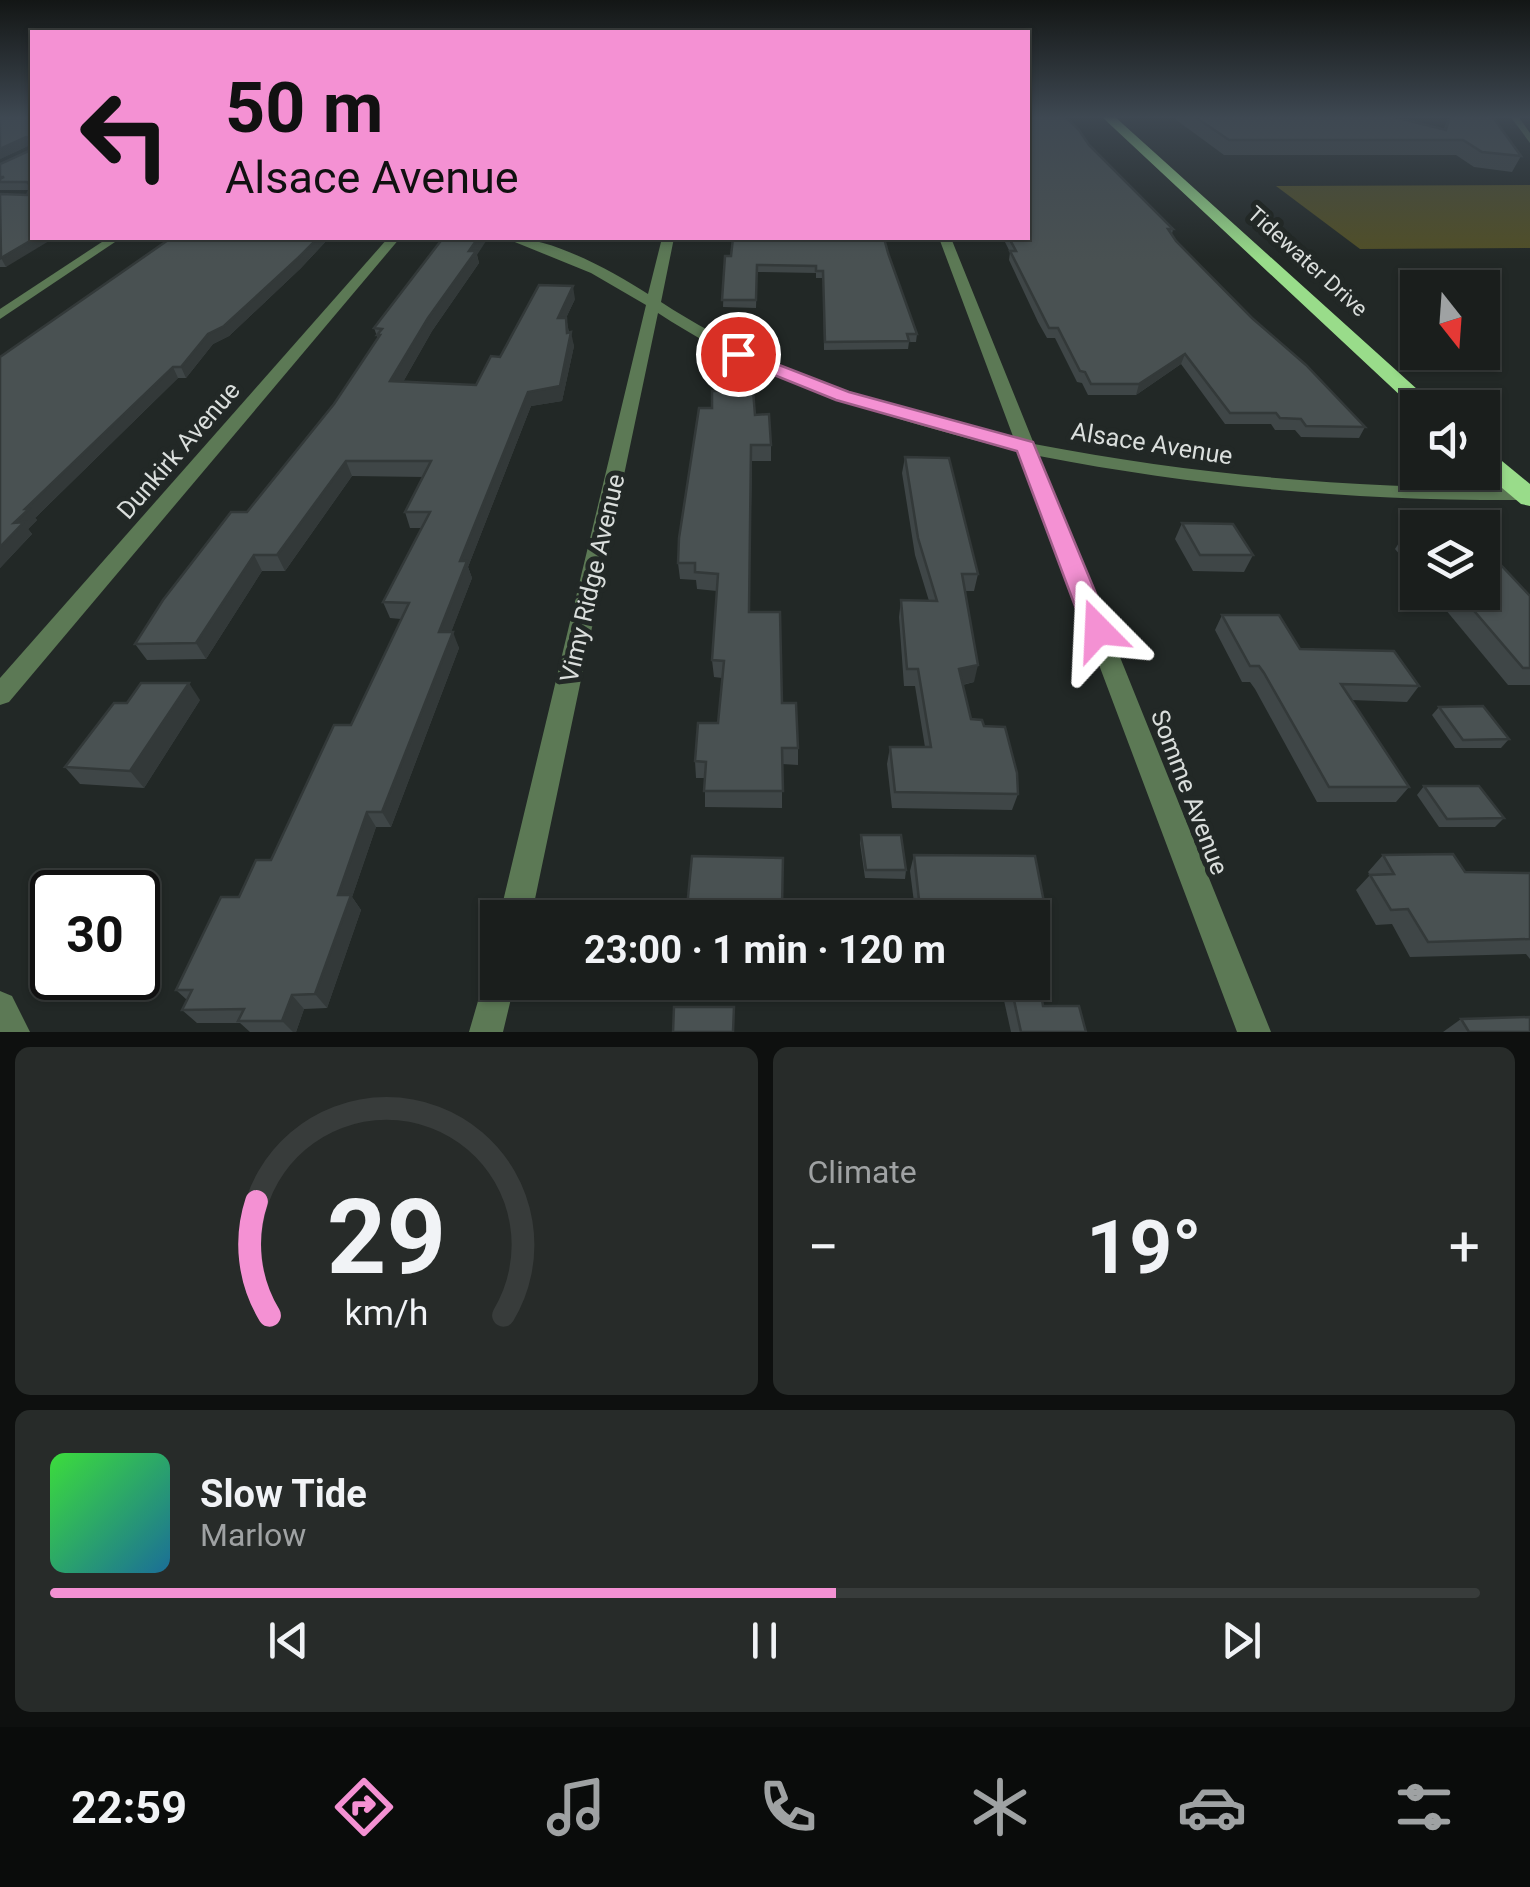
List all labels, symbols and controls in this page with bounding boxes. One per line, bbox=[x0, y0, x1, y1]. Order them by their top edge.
text: 50 m bbox=[225, 67, 383, 149]
icon: left bbox=[60, 70, 190, 200]
text: Alsace Avenue bbox=[225, 151, 519, 204]
street label: Tidewater Drive bbox=[1243, 201, 1373, 322]
north arrow bbox=[1400, 270, 1500, 370]
map controls bbox=[1400, 270, 1500, 610]
pin bbox=[696, 312, 781, 397]
icon: arrive bbox=[711, 327, 766, 382]
street label: Dunkirk Avenue bbox=[111, 376, 246, 525]
button: sound bbox=[1400, 390, 1500, 490]
street label: Alsace Avenue bbox=[1069, 416, 1235, 471]
street label: Vimy Ridge Avenue bbox=[554, 471, 631, 685]
button: layers bbox=[1400, 510, 1500, 610]
position arrow bbox=[1046, 578, 1150, 682]
street label: Somme Avenue bbox=[1145, 706, 1234, 879]
speed limit sign: 30 bbox=[30, 870, 160, 1000]
text: 23:00 · 1 min · 120 m bbox=[584, 928, 946, 972]
text: Climate bbox=[808, 1153, 917, 1191]
text: 29 bbox=[327, 1177, 446, 1298]
text: 19° bbox=[1086, 1203, 1202, 1291]
text: − bbox=[808, 1215, 839, 1279]
text: + bbox=[1449, 1215, 1480, 1279]
text: km/h bbox=[344, 1292, 428, 1334]
text: Slow Tide bbox=[200, 1472, 367, 1516]
text: Marlow bbox=[200, 1516, 306, 1554]
icon: previous bbox=[261, 1613, 316, 1668]
icon: pause bbox=[737, 1613, 792, 1668]
icon: next bbox=[1214, 1613, 1269, 1668]
icon: directions bbox=[329, 1772, 399, 1842]
icon: music bbox=[541, 1772, 611, 1842]
icon: phone bbox=[753, 1772, 823, 1842]
icon: climate bbox=[965, 1772, 1035, 1842]
icon: car bbox=[1177, 1772, 1247, 1842]
icon: filters bbox=[1389, 1772, 1459, 1842]
text: 22:59 bbox=[71, 1781, 187, 1834]

